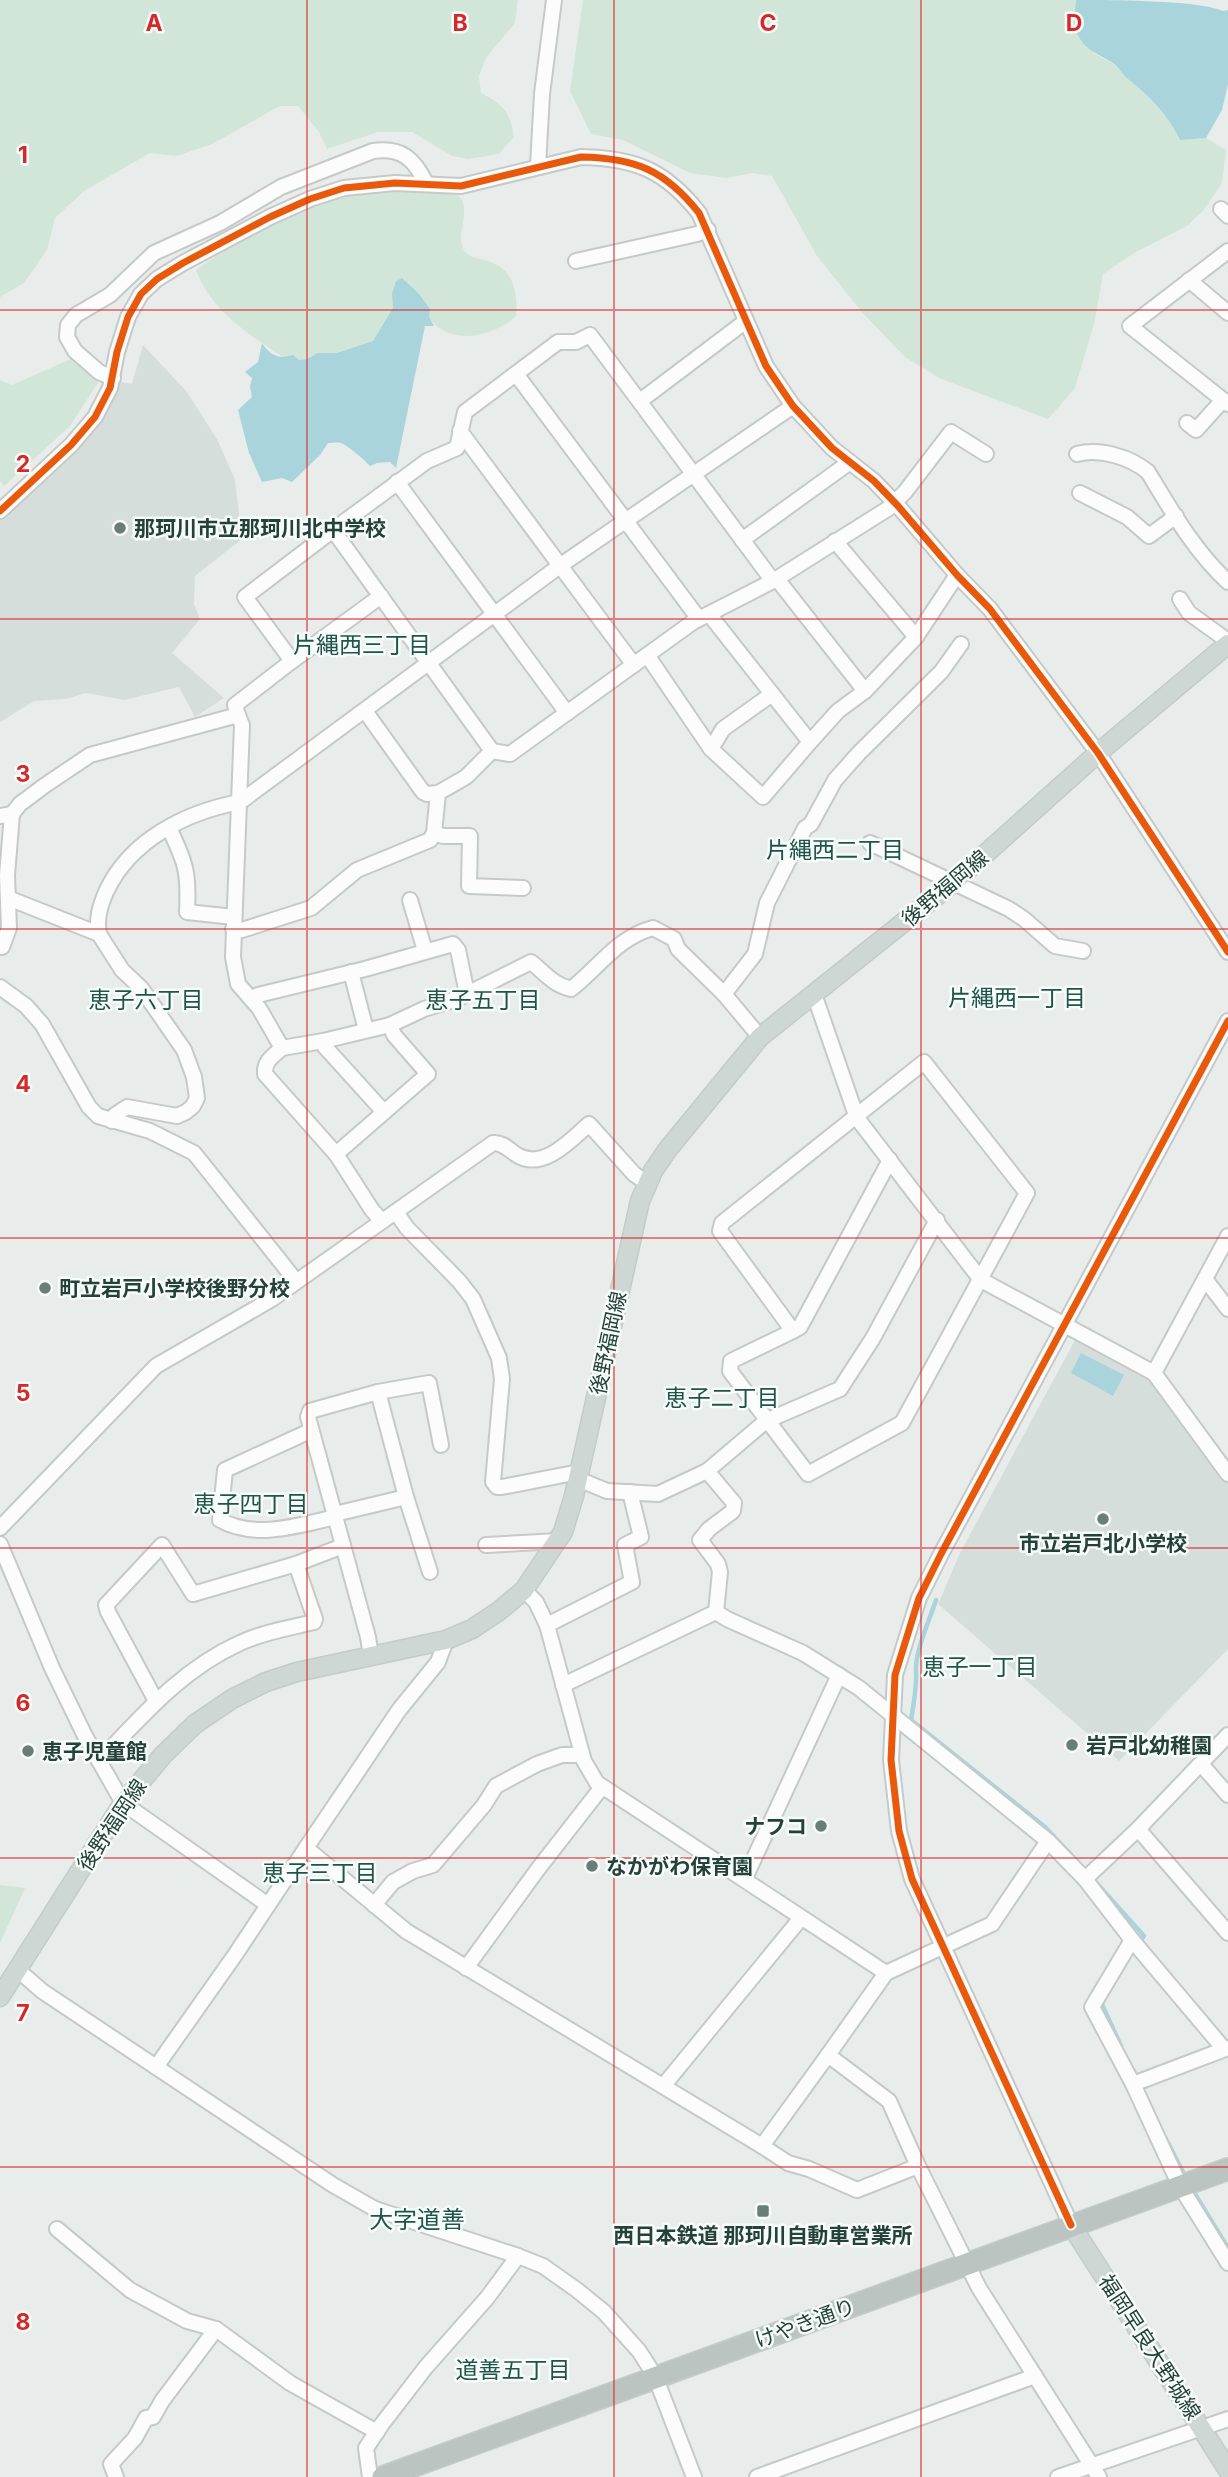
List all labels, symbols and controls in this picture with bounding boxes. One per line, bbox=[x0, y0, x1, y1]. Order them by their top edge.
text: A bbox=[145, 9, 163, 37]
text: B bbox=[452, 9, 468, 37]
text: C bbox=[759, 9, 777, 37]
text: D bbox=[1066, 9, 1082, 37]
text: 1 bbox=[18, 141, 28, 169]
text: 2 bbox=[16, 450, 30, 478]
place label: 那珂川市立那珂川北中学校 bbox=[134, 516, 386, 541]
marker: 那珂川市立那珂川北中学校 bbox=[112, 520, 128, 536]
district label: 片縄西三丁目 bbox=[293, 631, 431, 659]
text: 3 bbox=[16, 760, 30, 788]
district label: 片縄西二丁目 bbox=[766, 836, 904, 864]
street label: 後野福岡線 bbox=[897, 845, 993, 931]
district label: 片縄西一丁目 bbox=[948, 984, 1086, 1012]
district label: 恵子六丁目 bbox=[89, 986, 204, 1014]
district label: 恵子五丁目 bbox=[426, 986, 541, 1014]
text: 4 bbox=[15, 1070, 31, 1098]
place label: 町立岩戸小学校後野分校 bbox=[59, 1276, 290, 1301]
marker: 町立岩戸小学校後野分校 bbox=[37, 1280, 53, 1296]
street label: 後野福岡線 bbox=[585, 1289, 631, 1397]
text: 5 bbox=[16, 1379, 30, 1407]
district label: 恵子二丁目 bbox=[665, 1384, 780, 1412]
district label: 恵子四丁目 bbox=[194, 1490, 309, 1518]
marker: 市立岩戸北小学校 bbox=[1095, 1511, 1111, 1527]
place label: 市立岩戸北小学校 bbox=[1019, 1531, 1187, 1556]
district label: 恵子一丁目 bbox=[923, 1653, 1038, 1681]
text: 6 bbox=[16, 1689, 30, 1717]
place label: 岩戸北幼稚園 bbox=[1086, 1733, 1212, 1758]
marker: 岩戸北幼稚園 bbox=[1064, 1737, 1080, 1753]
place label: 恵子児童館 bbox=[42, 1739, 147, 1764]
marker: 恵子児童館 bbox=[20, 1743, 36, 1759]
street label: 後野福岡線 bbox=[72, 1774, 152, 1876]
place label: ナフコ bbox=[744, 1814, 807, 1839]
marker: ナフコ bbox=[813, 1818, 829, 1834]
place label: なかがわ保育園 bbox=[606, 1854, 753, 1879]
marker: なかがわ保育園 bbox=[584, 1858, 600, 1874]
district label: 恵子三丁目 bbox=[263, 1859, 378, 1887]
text: 7 bbox=[16, 1999, 30, 2027]
marker: 西日本鉄道 那珂川自動車営業所 bbox=[755, 2203, 771, 2219]
district label: 大字道善 bbox=[369, 2205, 465, 2234]
place label: 西日本鉄道 那珂川自動車営業所 bbox=[614, 2223, 912, 2248]
street label: 福岡早良大野城線 bbox=[1094, 2270, 1206, 2424]
street label: けやき通り bbox=[751, 2293, 859, 2353]
text: 8 bbox=[16, 2308, 30, 2336]
district label: 道善五丁目 bbox=[456, 2356, 571, 2384]

